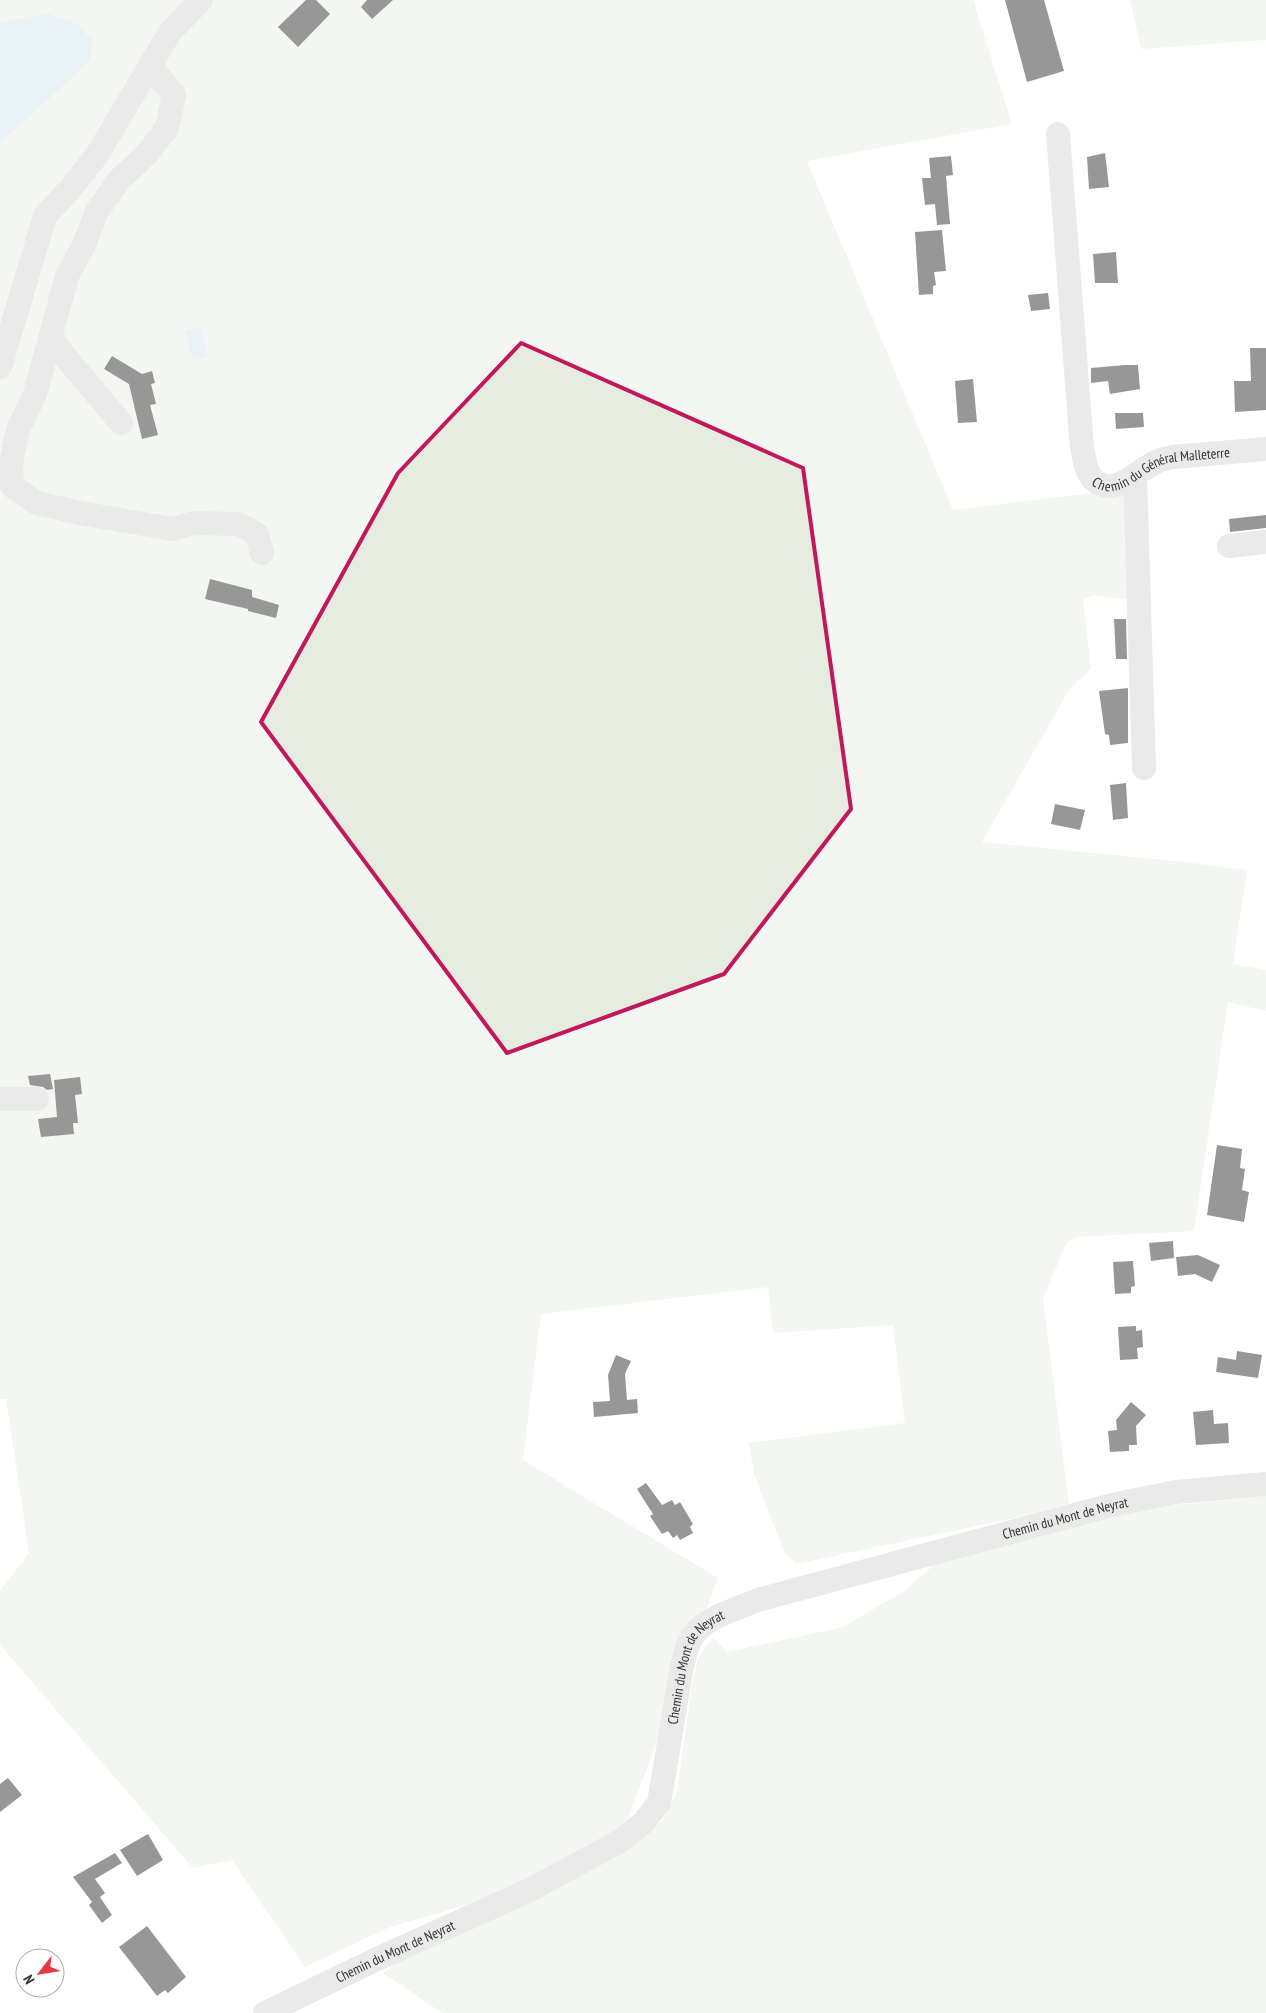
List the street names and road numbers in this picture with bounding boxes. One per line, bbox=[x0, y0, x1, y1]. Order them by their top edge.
street label: Chemin du Général Malleterre bbox=[1089, 443, 1231, 495]
street label: Chemin du Mont de Neyrat bbox=[1000, 1493, 1130, 1543]
street label: Chemin du Mont de Neyrat bbox=[663, 1606, 727, 1726]
street label: Chemin du Mont de Neyrat bbox=[333, 1916, 458, 1987]

